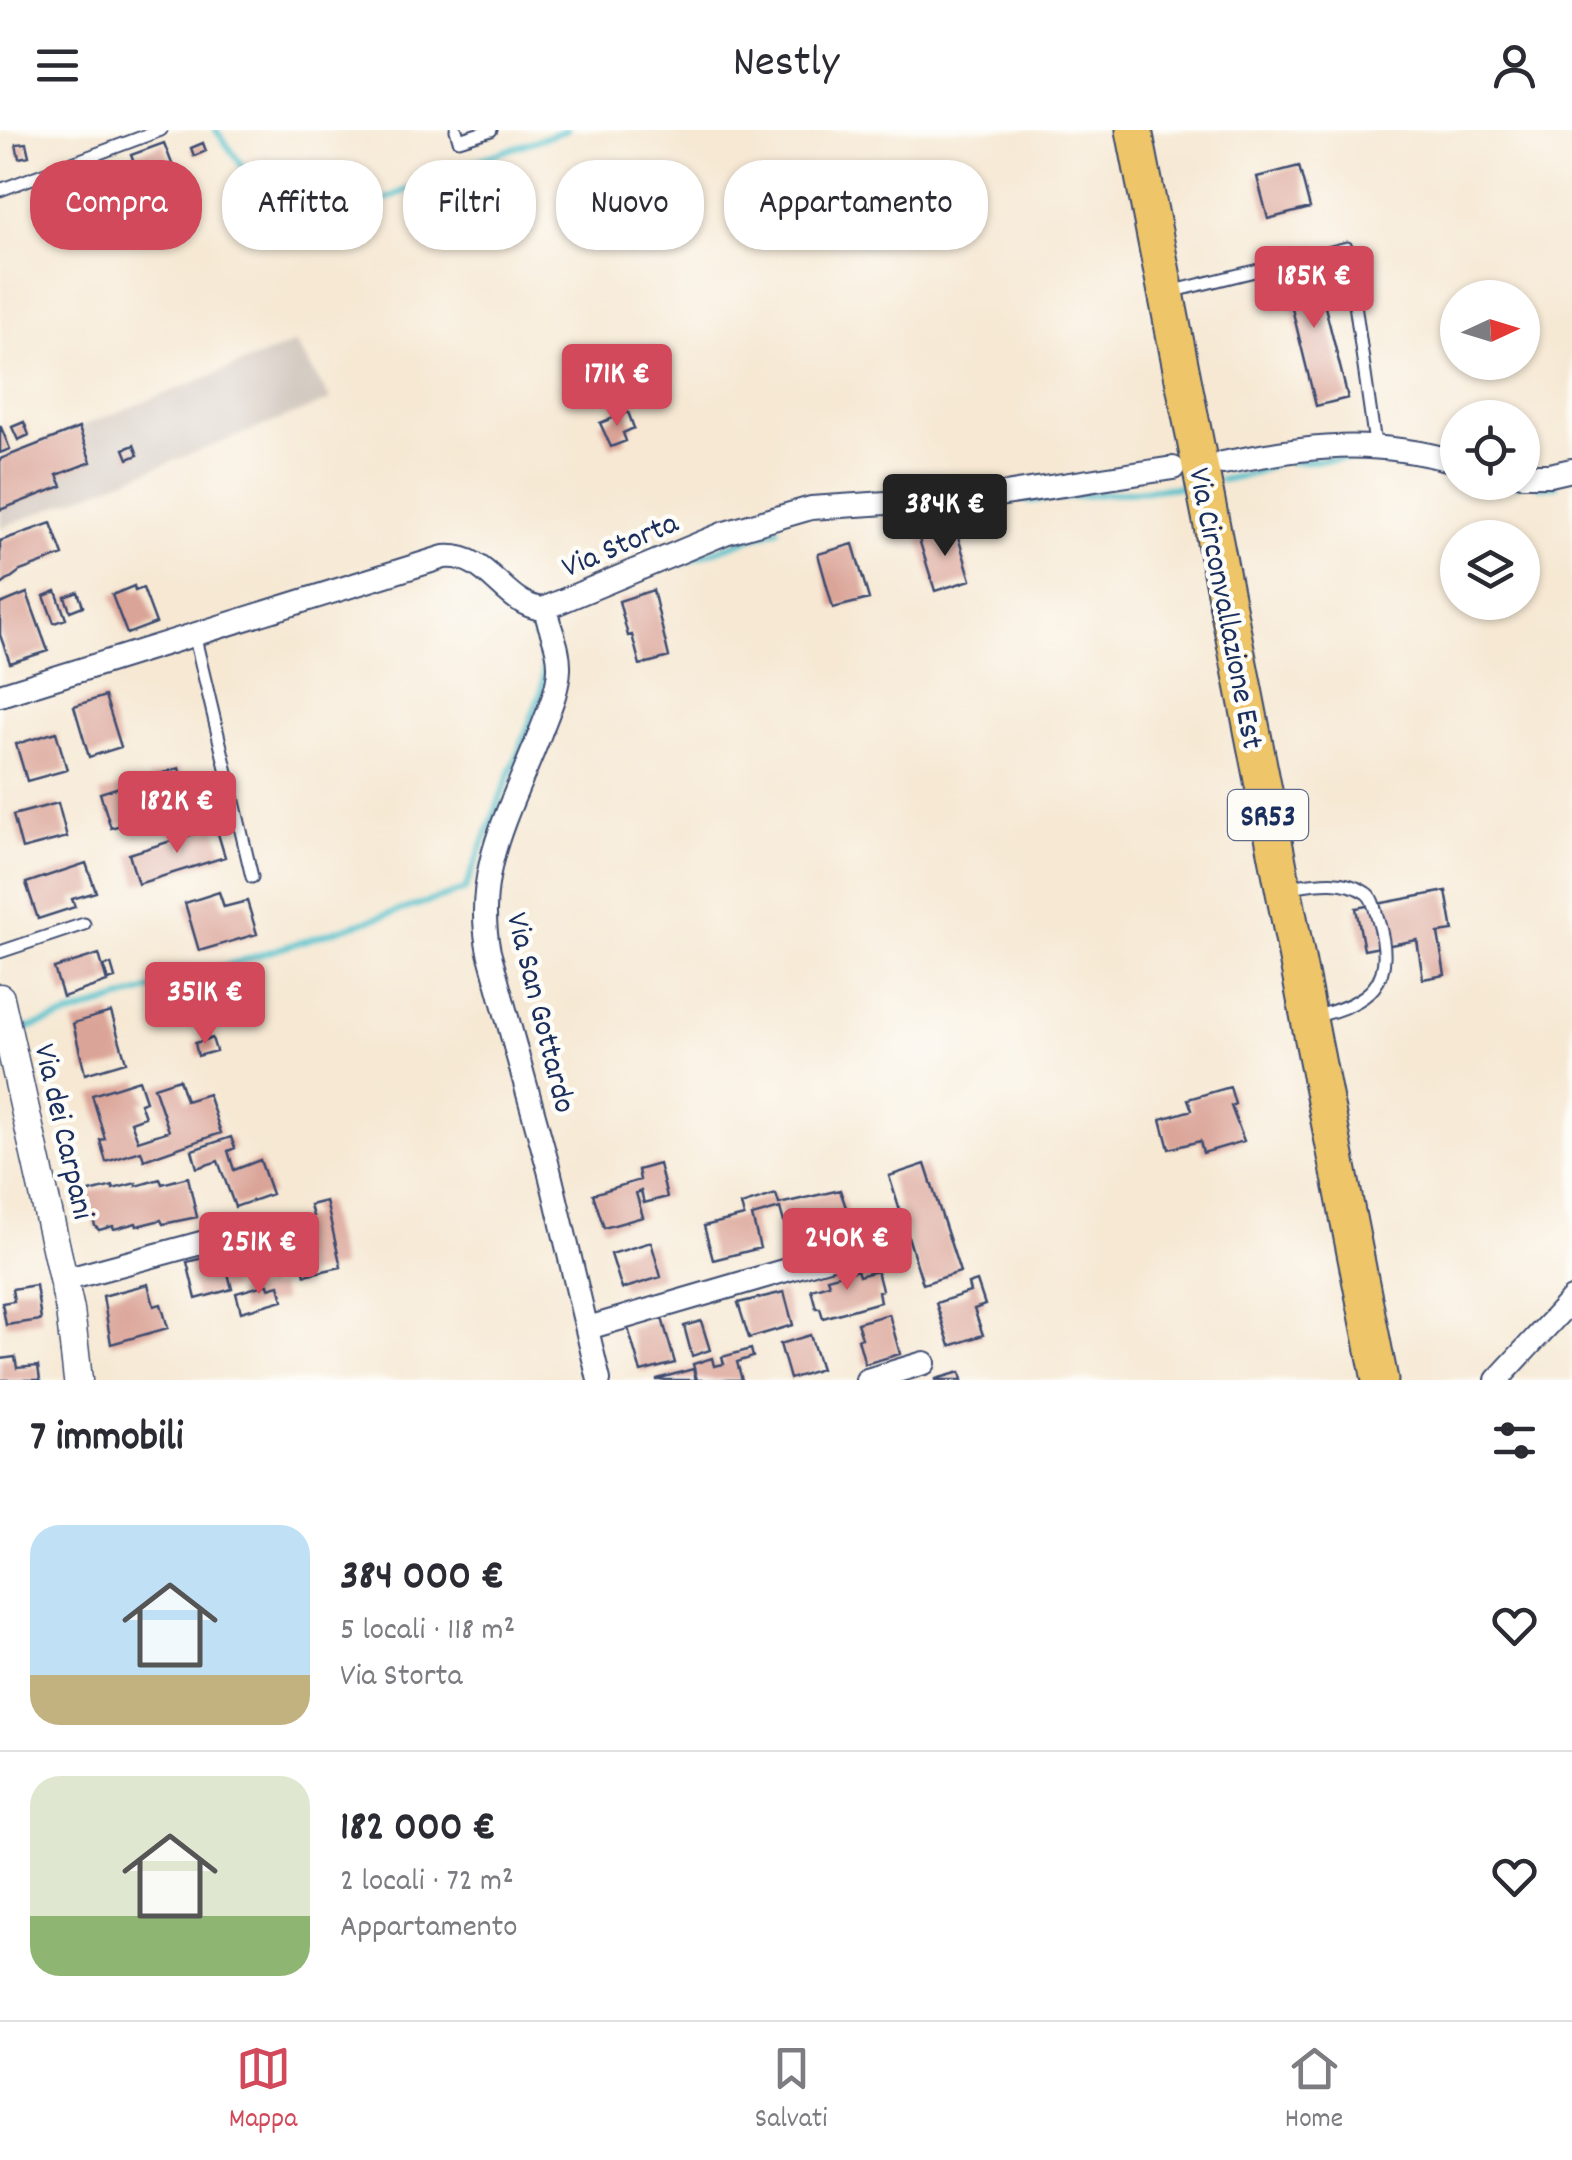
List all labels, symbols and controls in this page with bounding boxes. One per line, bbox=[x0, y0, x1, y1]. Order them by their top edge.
text: Nestly bbox=[733, 33, 839, 97]
icon: menu bbox=[30, 38, 85, 93]
icon: person bbox=[1487, 38, 1542, 93]
chip: Compra bbox=[30, 160, 202, 250]
chip: Affitta bbox=[222, 160, 383, 250]
chip: Filtri bbox=[403, 160, 536, 250]
chip: Nuovo bbox=[556, 160, 704, 250]
chip: Appartamento bbox=[724, 160, 988, 250]
pin: 185K € bbox=[1233, 246, 1395, 331]
text: 185K € bbox=[1277, 255, 1351, 301]
north arrow bbox=[1440, 280, 1540, 380]
map controls bbox=[1440, 280, 1540, 620]
pin: 171K € bbox=[536, 344, 698, 429]
text: 171K € bbox=[584, 353, 650, 399]
button: locate bbox=[1440, 400, 1540, 500]
street label: Via Circonvallazione Est bbox=[1173, 464, 1273, 754]
pin: 384K € bbox=[864, 474, 1026, 559]
text: 384K € bbox=[905, 483, 985, 529]
street label: Via Storta bbox=[556, 502, 687, 593]
button: layers bbox=[1440, 520, 1540, 620]
pin: 182K € bbox=[96, 771, 258, 856]
text: 182K € bbox=[140, 780, 214, 826]
road number: SR53 bbox=[1228, 790, 1308, 840]
street label: Via San Gottardo bbox=[491, 908, 585, 1118]
pin: 351K € bbox=[124, 962, 286, 1047]
text: 351K € bbox=[167, 971, 243, 1017]
street label: Via dei Carpani bbox=[19, 1040, 104, 1225]
pin: 240K € bbox=[766, 1208, 928, 1293]
pin: 251K € bbox=[178, 1212, 340, 1297]
text: 240K € bbox=[805, 1217, 889, 1263]
text: 251K € bbox=[221, 1221, 297, 1267]
text: 7 immobili bbox=[30, 1410, 183, 1470]
icon: filters bbox=[1487, 1413, 1542, 1468]
text: 384 000 € bbox=[340, 1549, 504, 1609]
icon: home bbox=[110, 1565, 230, 1685]
icon: heart bbox=[1487, 1598, 1542, 1653]
text: 5 locali · 118 m² bbox=[340, 1609, 515, 1655]
text: Via Storta bbox=[340, 1655, 462, 1701]
text: 182 000 € bbox=[340, 1800, 496, 1860]
icon: home bbox=[110, 1816, 230, 1936]
icon: heart bbox=[1487, 1849, 1542, 1904]
text: 2 locali · 72 m² bbox=[340, 1860, 514, 1906]
text: Appartamento bbox=[340, 1906, 518, 1952]
tab: Mappa bbox=[229, 2041, 297, 2141]
tab: Salvati bbox=[755, 2041, 827, 2141]
tab: Home bbox=[1285, 2041, 1343, 2141]

